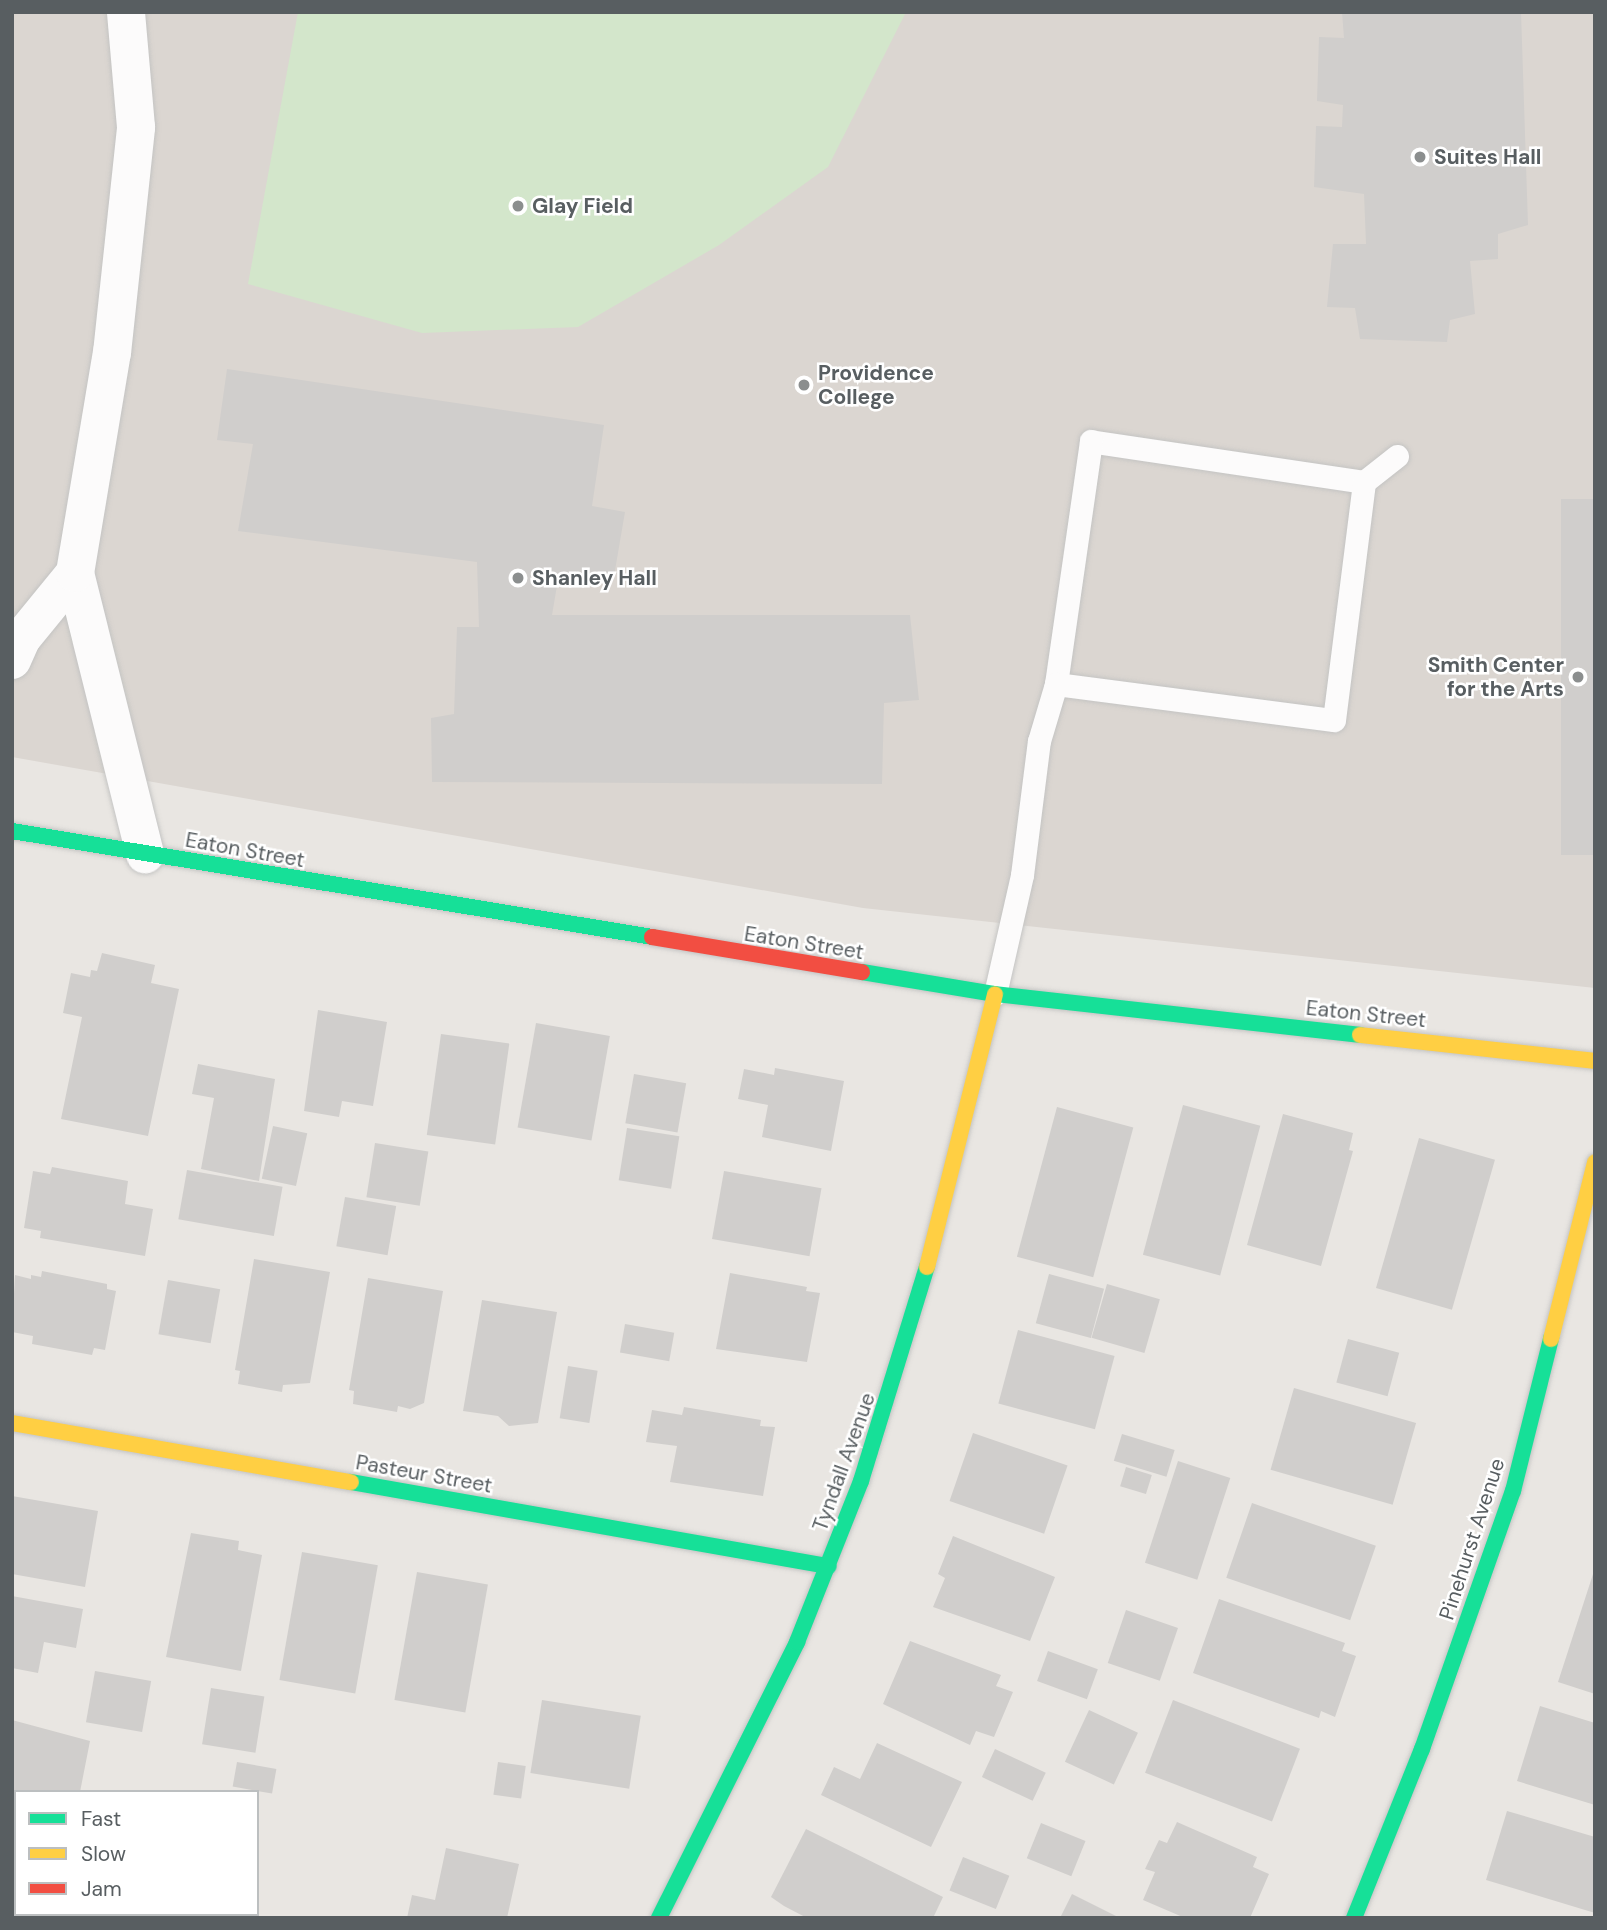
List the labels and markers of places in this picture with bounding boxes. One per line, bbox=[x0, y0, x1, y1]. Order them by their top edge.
place label: Suites Hall bbox=[1434, 144, 1541, 170]
marker: Suites Hall bbox=[1412, 149, 1428, 165]
place label: Glay Field bbox=[532, 193, 633, 219]
marker: Glay Field bbox=[510, 198, 526, 214]
place label: Providence College bbox=[818, 360, 934, 410]
marker: Providence College bbox=[796, 377, 812, 393]
place label: Shanley Hall bbox=[532, 565, 657, 591]
marker: Shanley Hall bbox=[510, 570, 526, 586]
place label: Smith Center for the Arts bbox=[1428, 652, 1564, 702]
marker: Smith Center for the Arts bbox=[1570, 669, 1586, 685]

